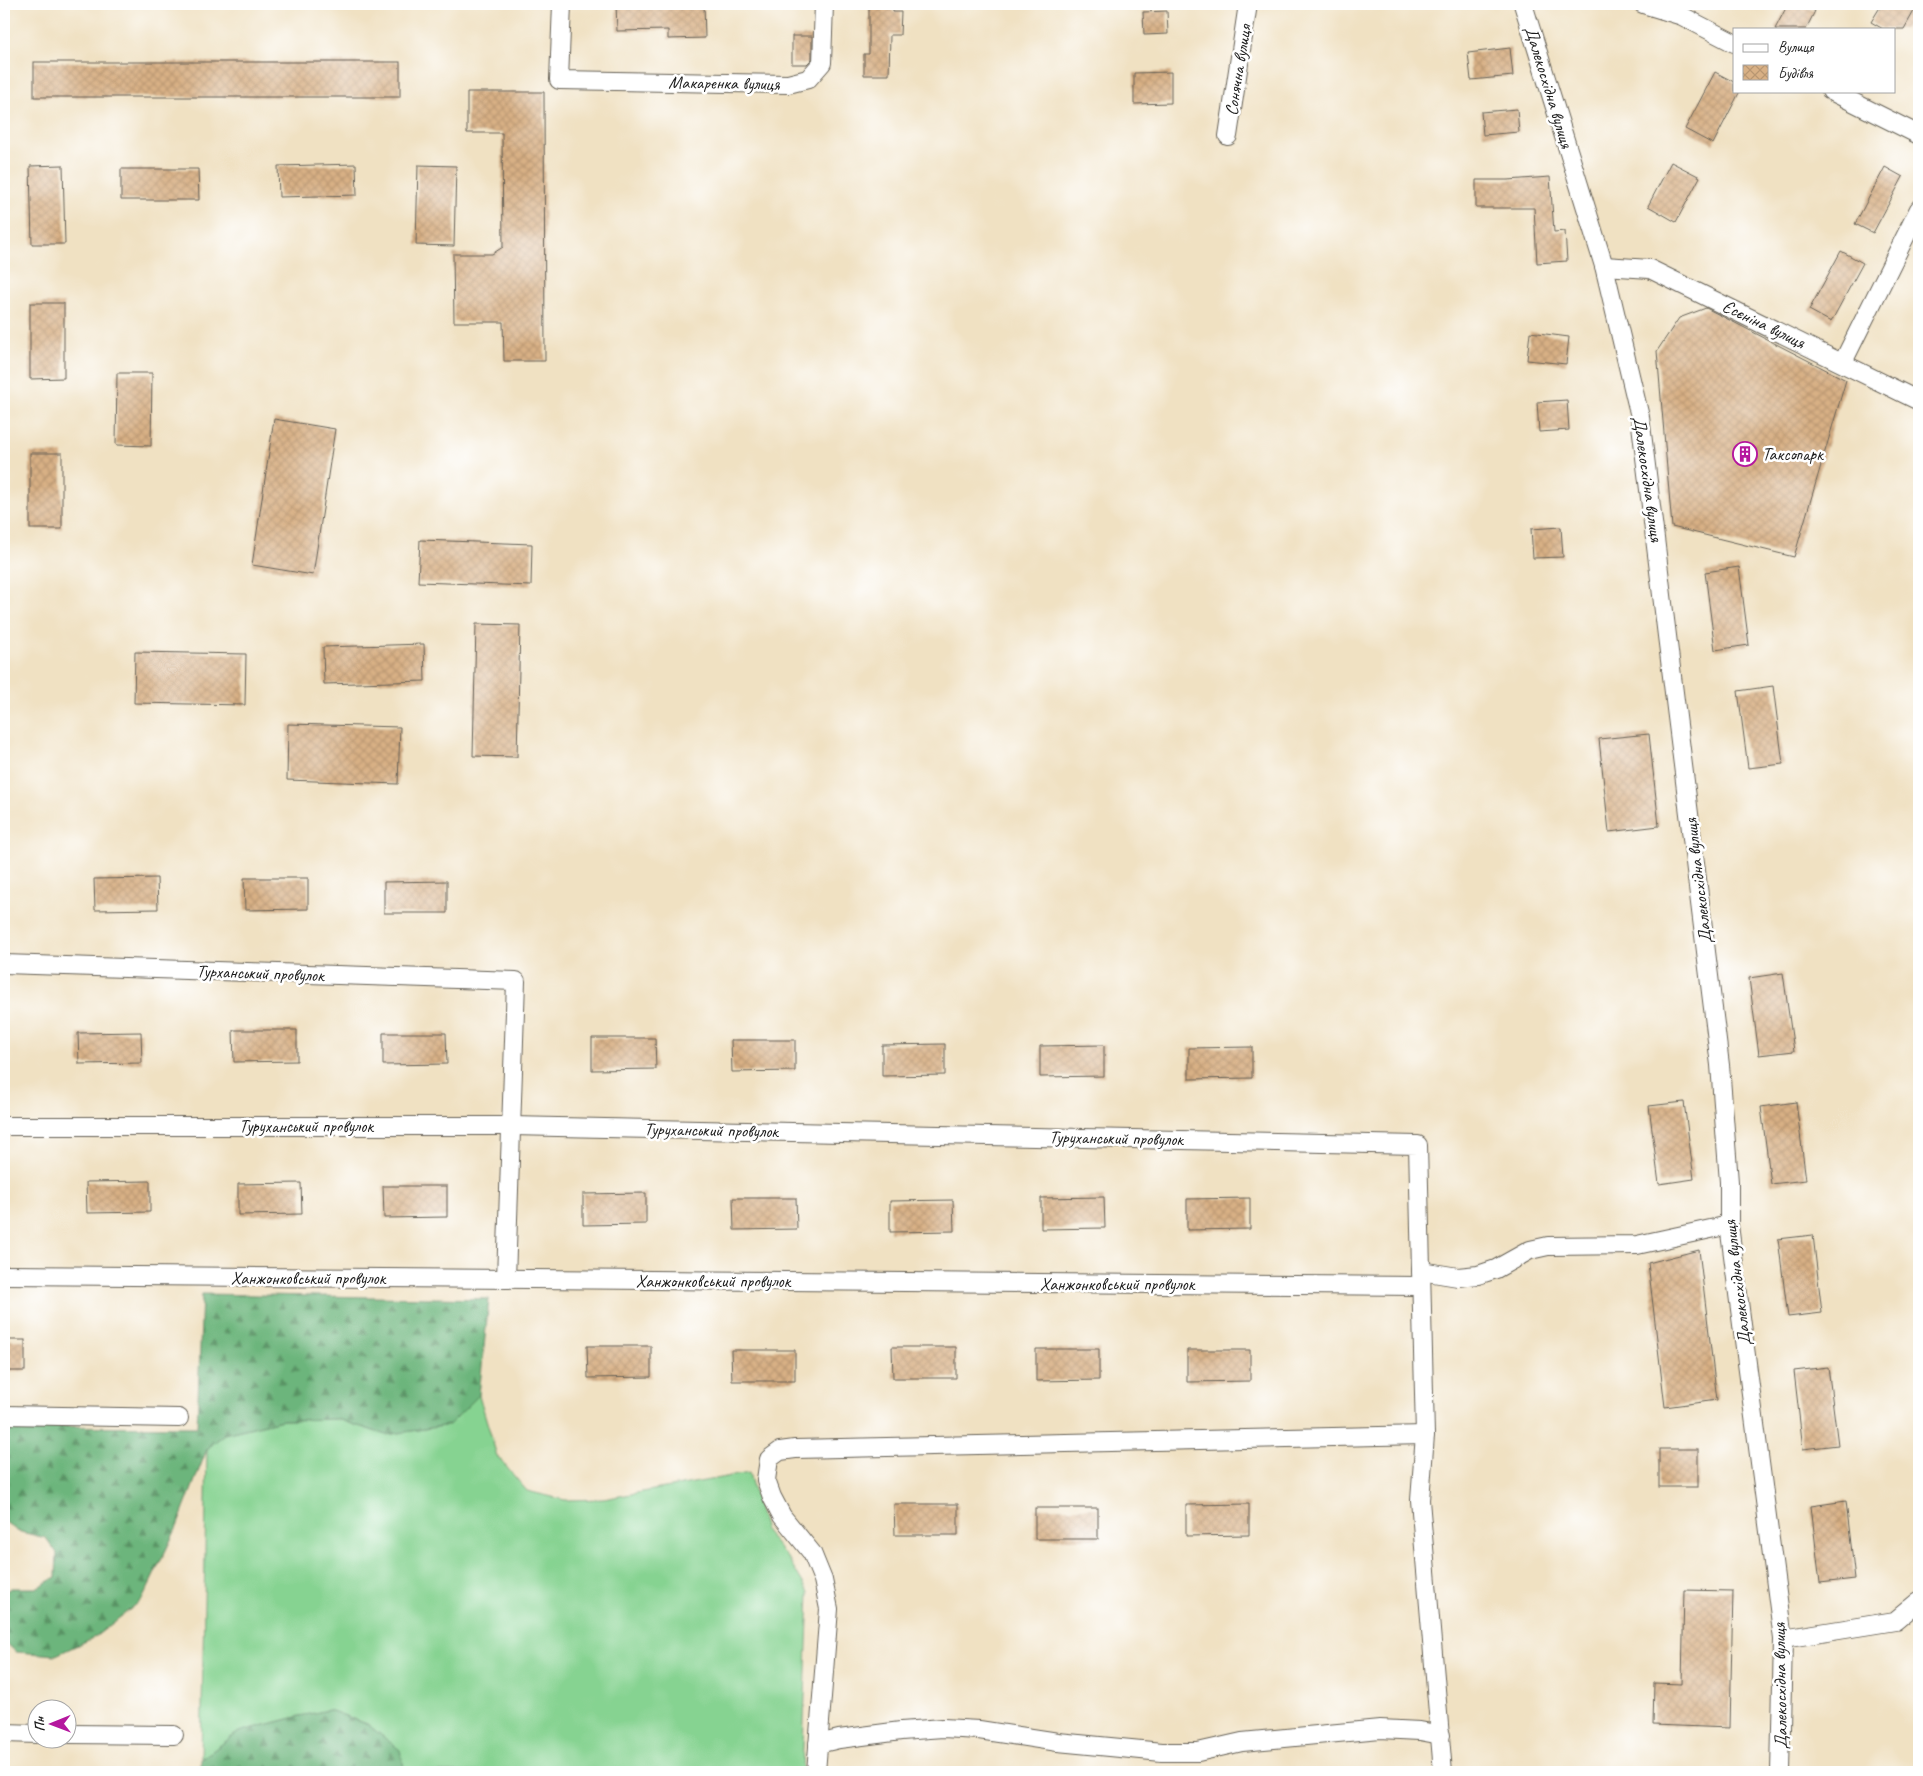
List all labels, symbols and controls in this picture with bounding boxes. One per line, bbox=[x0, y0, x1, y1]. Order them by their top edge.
street label: Сонячна вулиця bbox=[1220, 21, 1256, 117]
street label: Далекосхідна вулиця bbox=[1520, 23, 1578, 152]
legend bbox=[1733, 28, 1896, 92]
text: Вулиця bbox=[1778, 38, 1815, 57]
text: Будівля bbox=[1778, 64, 1813, 83]
street label: Макаренка вулиця bbox=[668, 71, 781, 95]
street label: Єсєніна вулиця bbox=[1719, 295, 1810, 354]
street label: Далекосхідна вулиця bbox=[1628, 415, 1668, 545]
building icon: Таксопарк bbox=[1732, 441, 1758, 467]
place label: Таксопарк bbox=[1762, 443, 1824, 465]
street label: Далекосхідна вулиця bbox=[1679, 815, 1717, 945]
street label: Турханський провулок bbox=[196, 960, 325, 986]
street label: Туруханський провулок bbox=[239, 1115, 374, 1137]
street label: Туруханський провулок bbox=[644, 1118, 780, 1142]
street label: Туруханський провулок bbox=[1049, 1126, 1185, 1150]
street label: Далекосхідна вулиця bbox=[1718, 1217, 1756, 1347]
street label: Ханжонковський провулок bbox=[231, 1267, 387, 1289]
street label: Ханжонковський провулок bbox=[636, 1270, 792, 1292]
street label: Ханжонковський провулок bbox=[1040, 1273, 1196, 1295]
street label: Далекосхідна вулиця bbox=[1768, 1621, 1792, 1749]
north arrow bbox=[28, 1698, 78, 1748]
text: Пн bbox=[31, 1716, 48, 1732]

